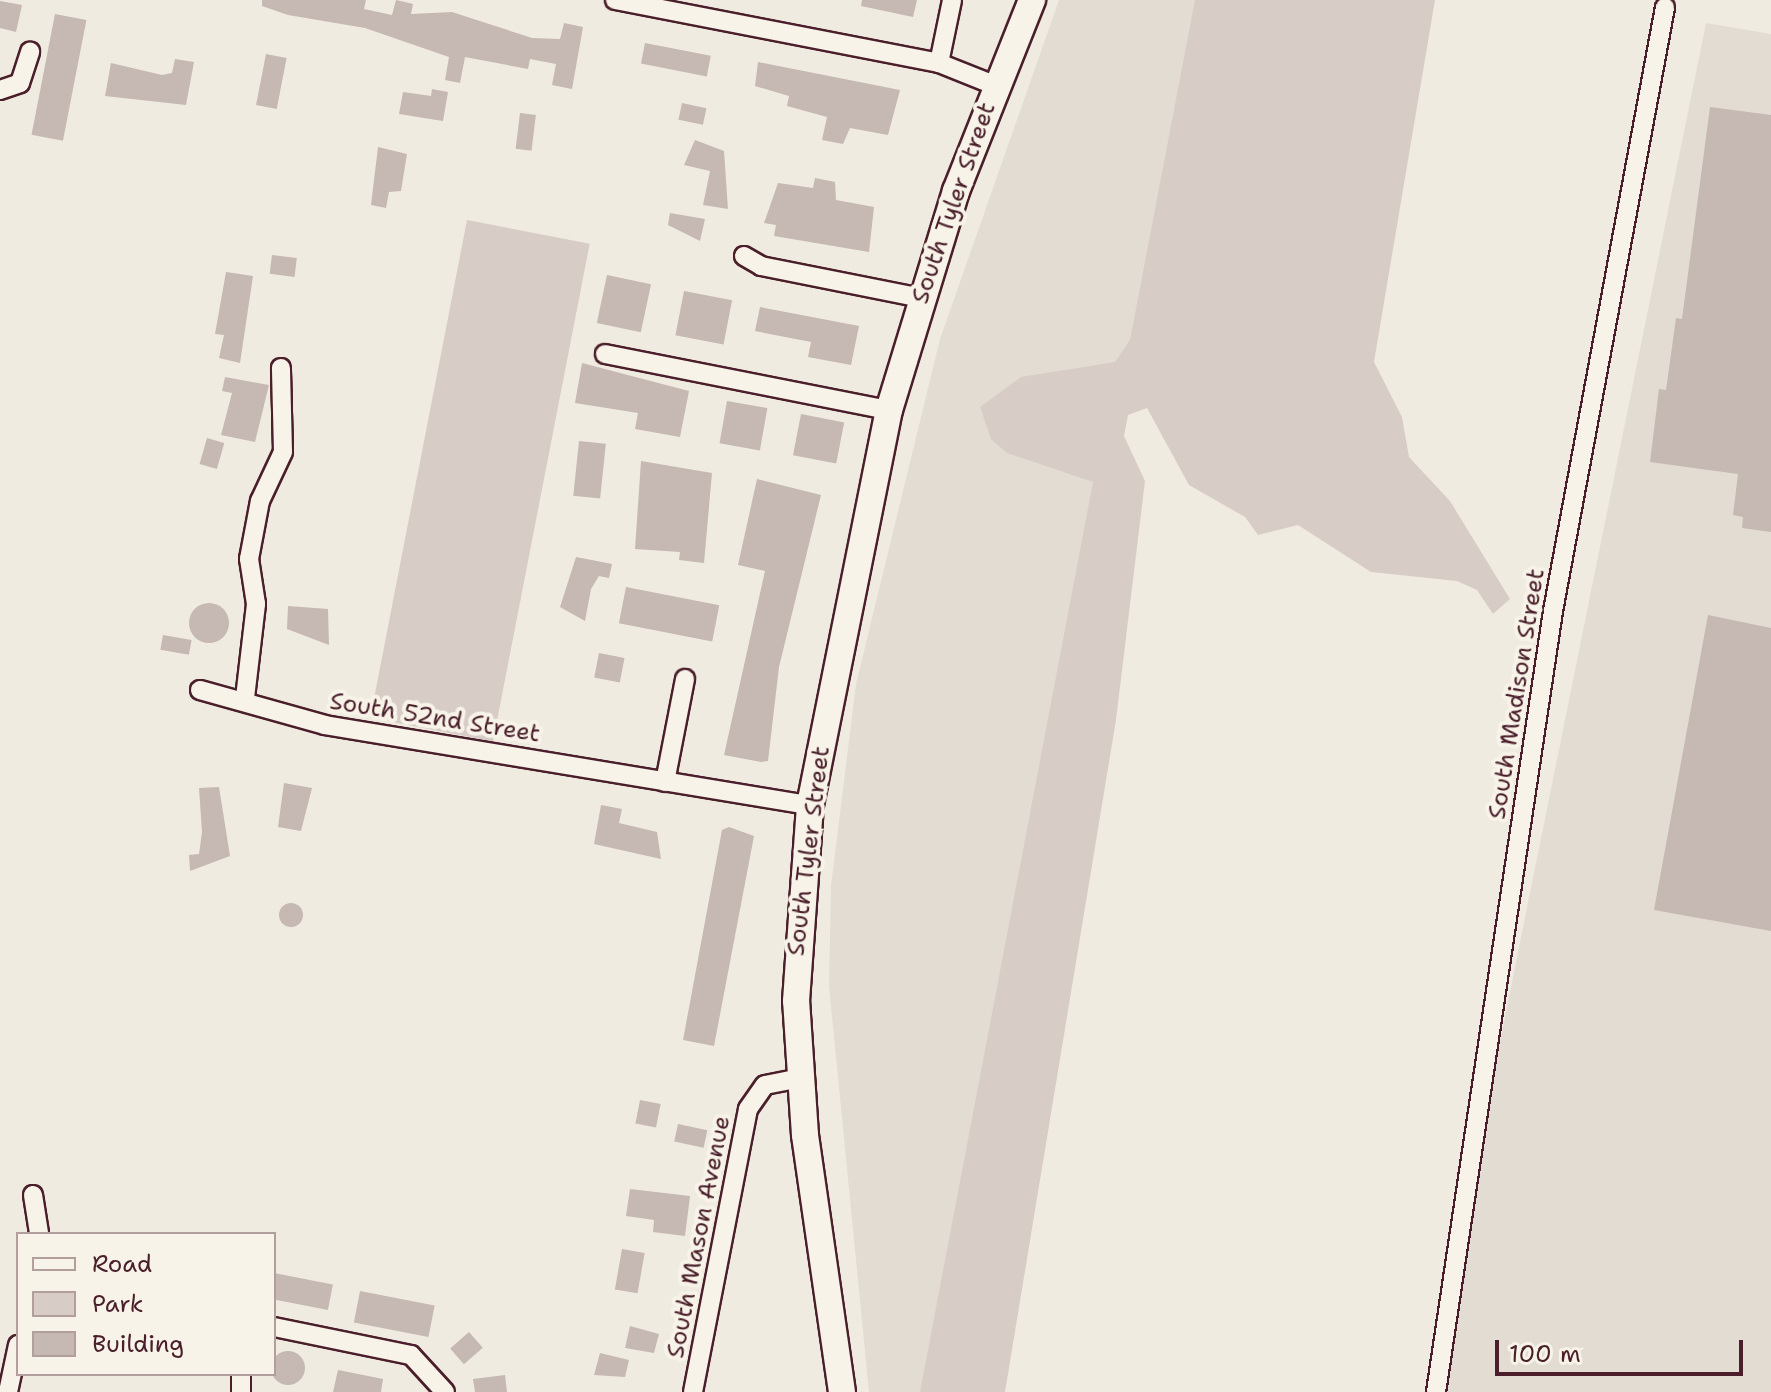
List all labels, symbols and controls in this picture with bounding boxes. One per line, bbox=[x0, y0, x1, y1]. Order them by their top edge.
street label: South Tyler Street bbox=[906, 99, 1002, 307]
street label: South Madison Street bbox=[1483, 567, 1551, 821]
street label: South 52nd Street bbox=[328, 687, 542, 749]
street label: South Tyler Street bbox=[782, 745, 836, 957]
street label: South Mason Avenue bbox=[661, 1114, 737, 1360]
legend bbox=[16, 1232, 276, 1376]
text: Road bbox=[92, 1248, 152, 1280]
text: Park bbox=[92, 1288, 144, 1320]
scale bar bbox=[1499, 1324, 1747, 1374]
text: Building bbox=[92, 1328, 184, 1360]
text: 100 m bbox=[1509, 1338, 1581, 1370]

